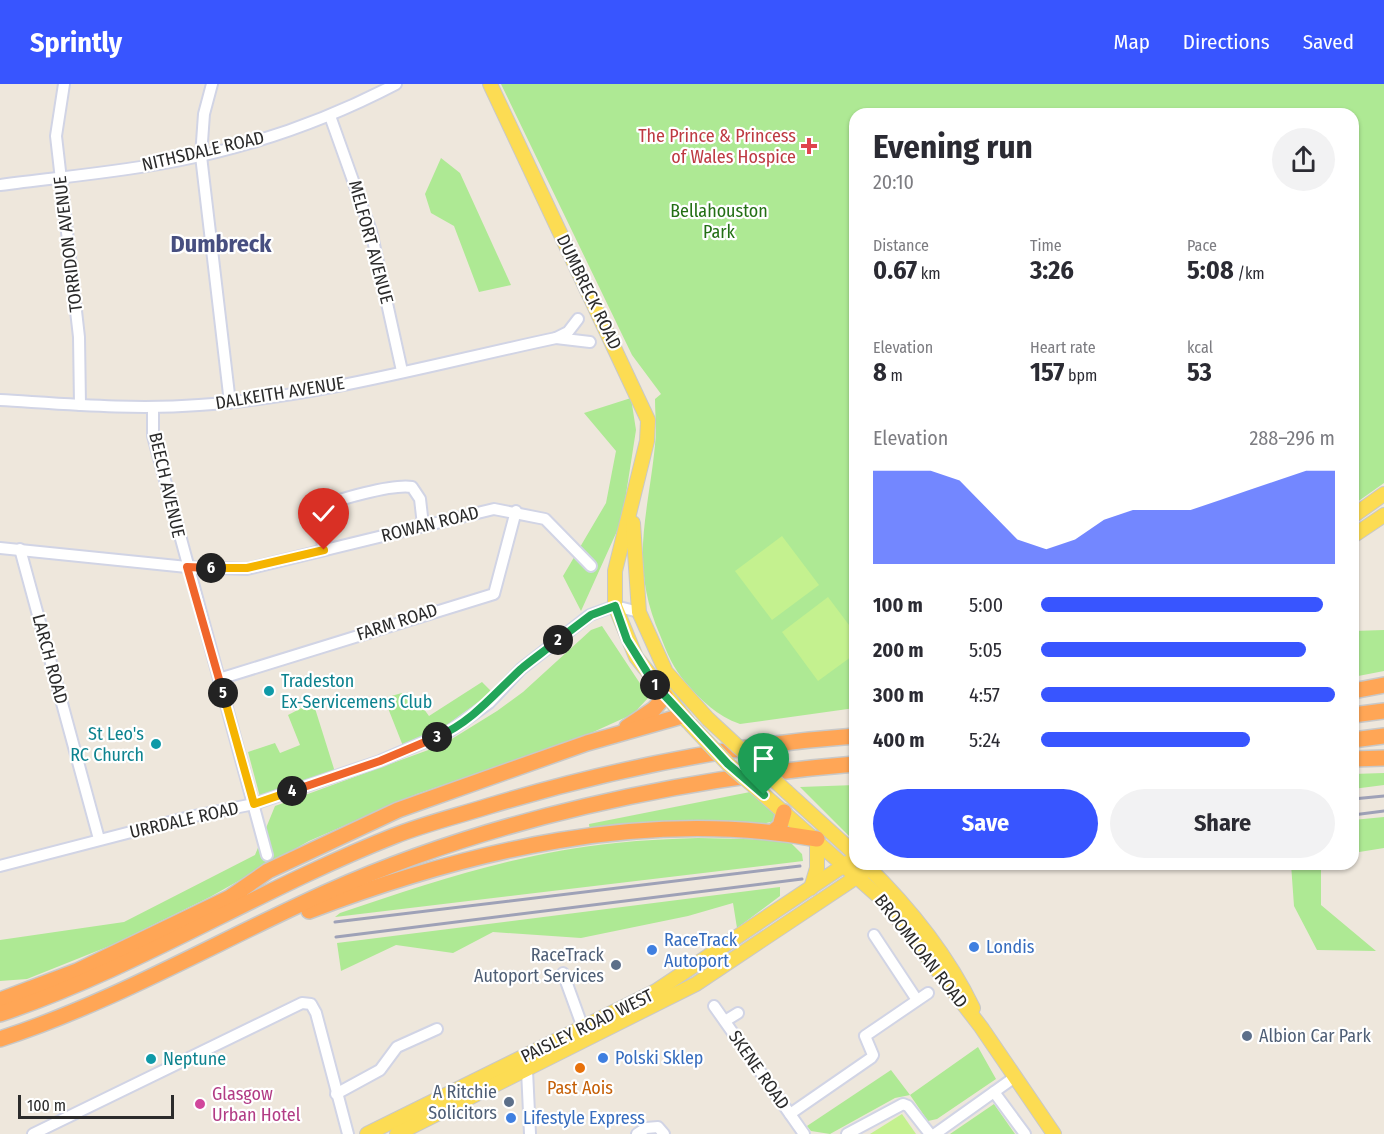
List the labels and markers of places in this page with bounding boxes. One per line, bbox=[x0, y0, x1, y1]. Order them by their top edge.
place label: The Prince & Princess of Wales Hospice bbox=[638, 125, 796, 168]
marker: The Prince & Princess of Wales Hospice bbox=[800, 137, 818, 155]
pin bbox=[298, 488, 349, 550]
pin: 6 bbox=[196, 553, 226, 583]
pin: 2 bbox=[543, 625, 573, 655]
place label: Tradeston Ex-Servicemens Club bbox=[281, 670, 432, 713]
pin: 1 bbox=[640, 670, 670, 700]
pin: 5 bbox=[208, 678, 238, 708]
marker: Tradeston Ex-Servicemens Club bbox=[262, 684, 276, 698]
pin: 3 bbox=[422, 722, 452, 752]
place label: St Leo's RC Church bbox=[70, 723, 144, 766]
pin bbox=[738, 733, 789, 795]
marker: St Leo's RC Church bbox=[149, 737, 163, 751]
pin: 4 bbox=[277, 776, 307, 806]
place label: RaceTrack Autoport bbox=[664, 929, 738, 972]
place label: Londis bbox=[986, 936, 1035, 958]
marker: Londis bbox=[967, 940, 981, 954]
marker: RaceTrack Autoport bbox=[645, 943, 659, 957]
place label: RaceTrack Autoport Services bbox=[474, 944, 605, 987]
marker: RaceTrack Autoport Services bbox=[609, 958, 623, 972]
place label: Albion Car Park bbox=[1259, 1025, 1371, 1047]
marker: Albion Car Park bbox=[1240, 1029, 1254, 1043]
place label: Polski Sklep bbox=[615, 1047, 703, 1069]
place label: Neptune bbox=[163, 1048, 226, 1070]
marker: Polski Sklep bbox=[596, 1051, 610, 1065]
marker: Neptune bbox=[144, 1052, 158, 1066]
marker: Past Aois bbox=[573, 1061, 587, 1075]
place label: Past Aois bbox=[547, 1077, 613, 1099]
place label: A Ritchie Solicitors bbox=[428, 1081, 497, 1124]
place label: Glasgow Urban Hotel bbox=[212, 1083, 301, 1126]
marker: A Ritchie Solicitors bbox=[502, 1095, 516, 1109]
marker: Glasgow Urban Hotel bbox=[193, 1097, 207, 1111]
place label: Lifestyle Express bbox=[523, 1107, 645, 1129]
marker: Lifestyle Express bbox=[504, 1111, 518, 1125]

